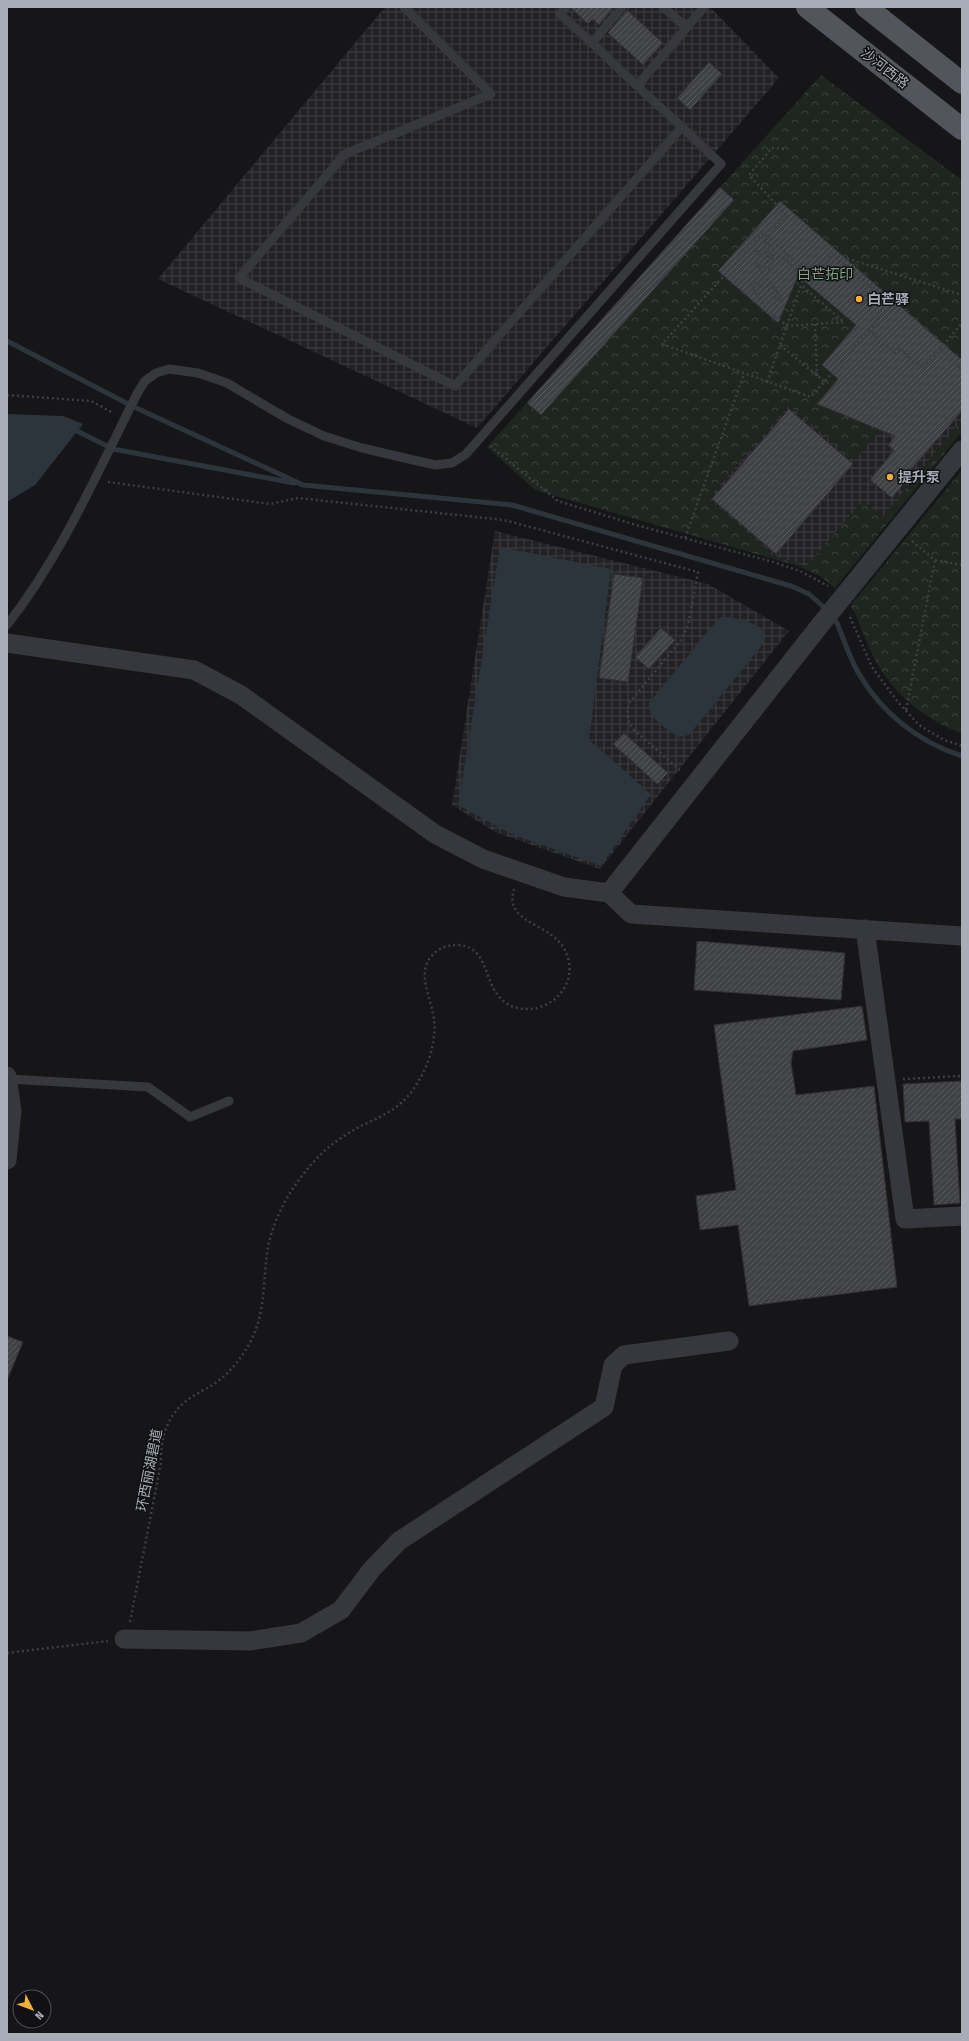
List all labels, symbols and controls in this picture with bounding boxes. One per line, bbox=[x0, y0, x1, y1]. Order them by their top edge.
street label: 沙河西路 bbox=[857, 44, 912, 92]
park label: 白芒拓印 bbox=[797, 266, 853, 283]
place label: 白芒驿 bbox=[867, 291, 909, 308]
marker: 白芒驿 bbox=[854, 294, 864, 304]
place label: 提升泵 bbox=[898, 469, 940, 486]
marker: 提升泵 bbox=[885, 472, 895, 482]
street label: 环西丽湖碧道 bbox=[133, 1427, 166, 1513]
north arrow bbox=[12, 1989, 52, 2029]
text: N bbox=[32, 2009, 46, 2022]

